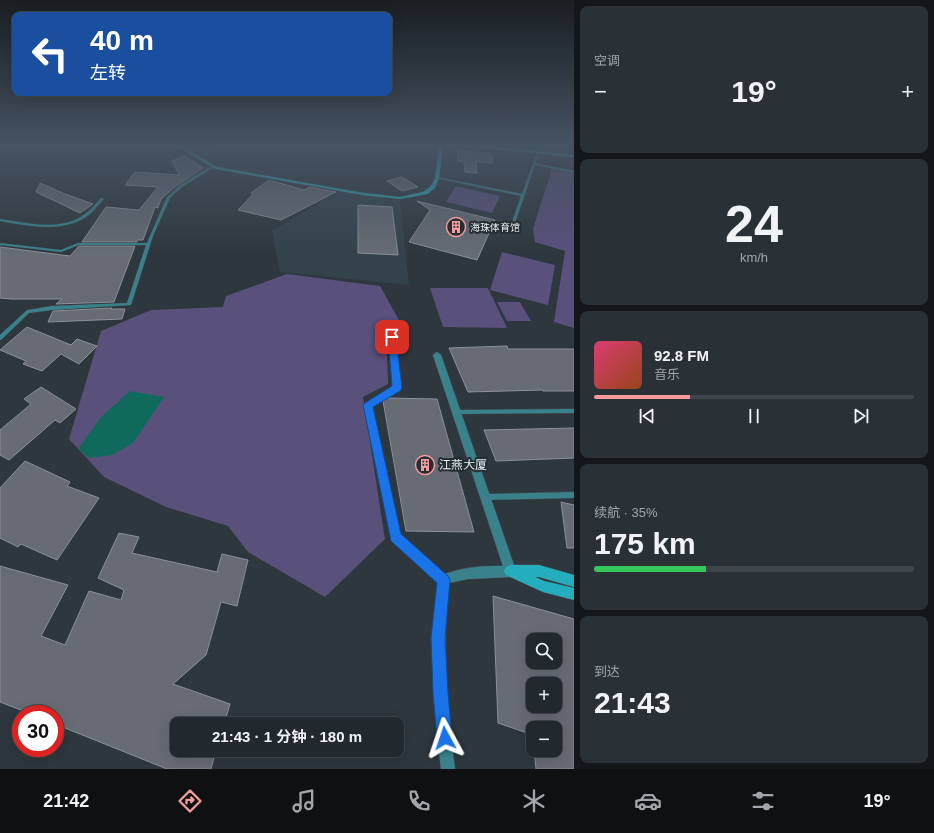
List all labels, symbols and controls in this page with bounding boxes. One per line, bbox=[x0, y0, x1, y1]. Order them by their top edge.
text: 40 m bbox=[90, 25, 154, 56]
icon: left bbox=[24, 28, 76, 80]
text: 空调 bbox=[594, 53, 620, 68]
text: 左转 bbox=[90, 63, 126, 83]
text: 19° bbox=[731, 75, 777, 108]
text: − bbox=[594, 79, 607, 104]
text: + bbox=[901, 79, 914, 104]
text: 24 bbox=[725, 195, 783, 253]
building icon: 海珠体育馆 bbox=[445, 216, 467, 238]
place label: 海珠体育馆 bbox=[470, 222, 520, 233]
text: km/h bbox=[740, 250, 768, 265]
pin bbox=[375, 320, 409, 354]
icon: arrive bbox=[381, 326, 403, 348]
text: 92.8 FM bbox=[654, 347, 709, 364]
text: 音乐 bbox=[654, 367, 680, 382]
icon: previous bbox=[636, 405, 658, 427]
icon: pause bbox=[743, 405, 765, 427]
icon: next bbox=[850, 405, 872, 427]
building icon: 江燕大厦 bbox=[414, 454, 436, 476]
place label: 江燕大厦 bbox=[439, 458, 487, 472]
text: 续航 · 35% bbox=[594, 505, 658, 520]
text: 175 km bbox=[594, 527, 696, 560]
map controls bbox=[526, 633, 562, 757]
button: search bbox=[526, 633, 562, 669]
text: 到达 bbox=[594, 664, 620, 679]
button: + bbox=[526, 677, 562, 713]
text: 21:43 bbox=[594, 686, 671, 719]
speed limit sign: 30 bbox=[12, 705, 64, 757]
position arrow bbox=[424, 717, 466, 759]
button: − bbox=[526, 721, 562, 757]
text: 21:43 · 1 分钟 · 180 m bbox=[212, 728, 362, 745]
icon: directions bbox=[176, 787, 204, 815]
icon: music bbox=[290, 787, 318, 815]
icon: phone bbox=[405, 787, 433, 815]
icon: climate bbox=[520, 787, 548, 815]
icon: car bbox=[634, 787, 662, 815]
icon: filters bbox=[749, 787, 777, 815]
text: 21:42 bbox=[43, 791, 89, 811]
text: 19° bbox=[863, 791, 891, 811]

